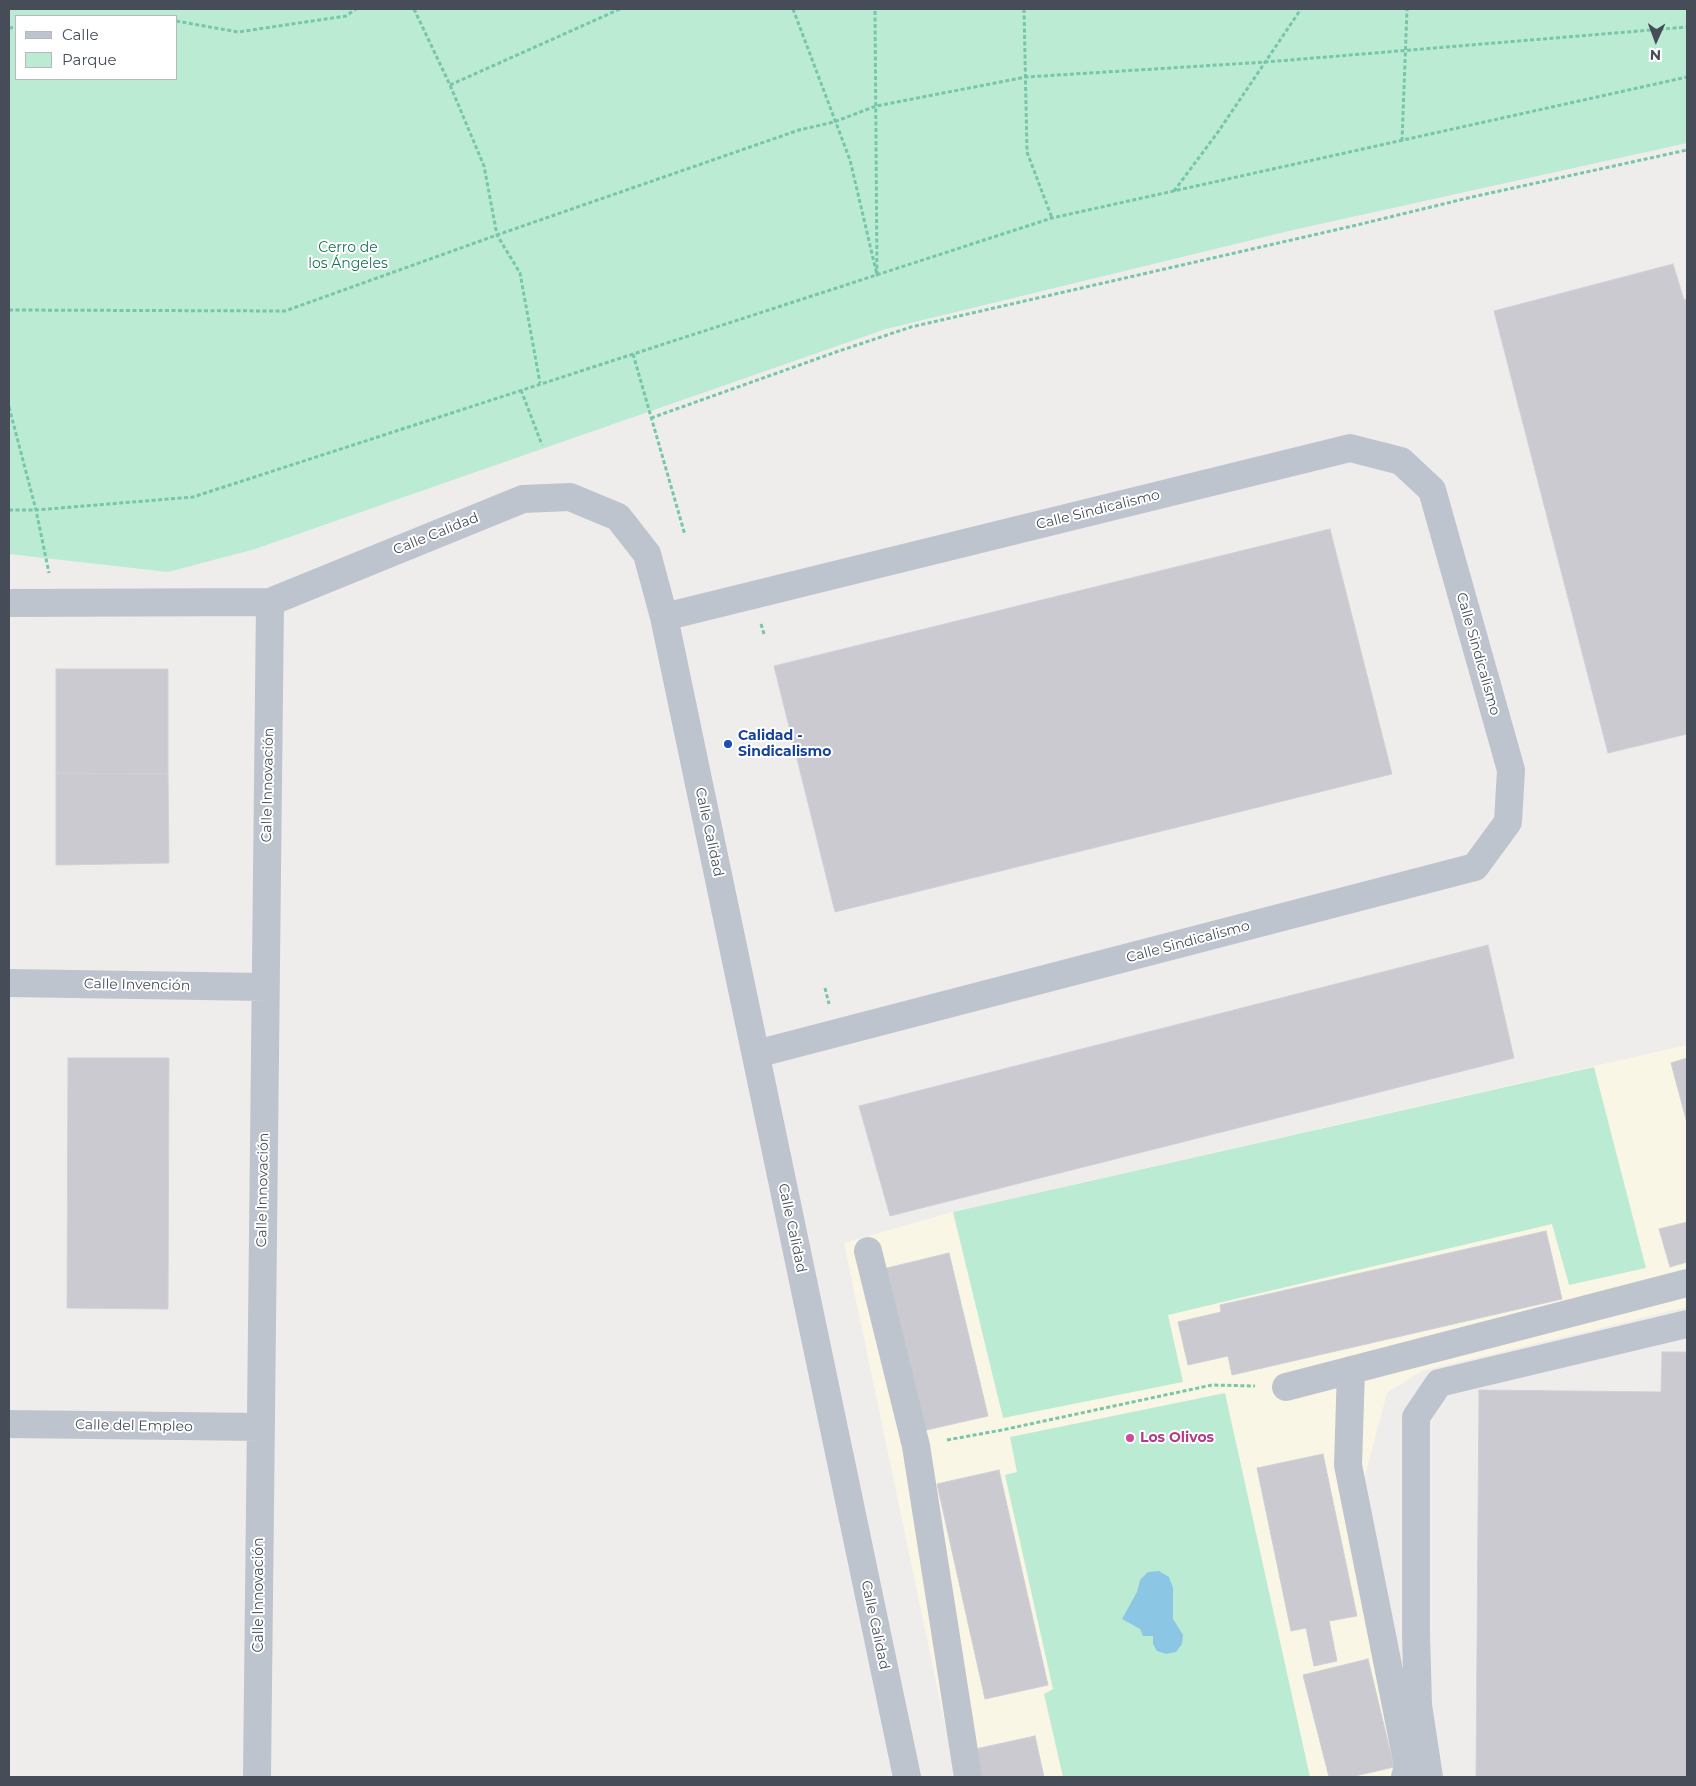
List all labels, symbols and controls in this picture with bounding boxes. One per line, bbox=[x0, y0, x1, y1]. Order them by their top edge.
legend bbox=[15, 15, 178, 80]
north arrow bbox=[1631, 15, 1681, 65]
text: Calle bbox=[62, 25, 99, 44]
text: N bbox=[1650, 46, 1661, 64]
text: Parque bbox=[62, 50, 117, 69]
park label: Cerro de los Ángeles bbox=[308, 240, 388, 272]
street label: Calle Sindicalismo bbox=[1034, 486, 1162, 534]
street label: Calle Calidad bbox=[391, 509, 481, 559]
street label: Calle Sindicalismo bbox=[1452, 591, 1504, 717]
street label: Calle Innovación bbox=[259, 727, 277, 843]
place label: Calidad - Sindicalismo bbox=[738, 728, 831, 760]
marker: Calidad - Sindicalismo bbox=[722, 738, 734, 750]
street label: Calle Calidad bbox=[691, 786, 727, 878]
street label: Calle Sindicalismo bbox=[1125, 917, 1251, 967]
street label: Calle Invención bbox=[84, 976, 190, 994]
street label: Calle Innovación bbox=[254, 1132, 272, 1248]
street label: Calle Calidad bbox=[774, 1182, 810, 1274]
street label: Calle del Empleo bbox=[75, 1417, 193, 1435]
place label: Los Olivos bbox=[1140, 1430, 1214, 1446]
marker: Los Olivos bbox=[1124, 1432, 1136, 1444]
street label: Calle Innovación bbox=[251, 1538, 267, 1652]
street label: Calle Calidad bbox=[857, 1579, 893, 1671]

